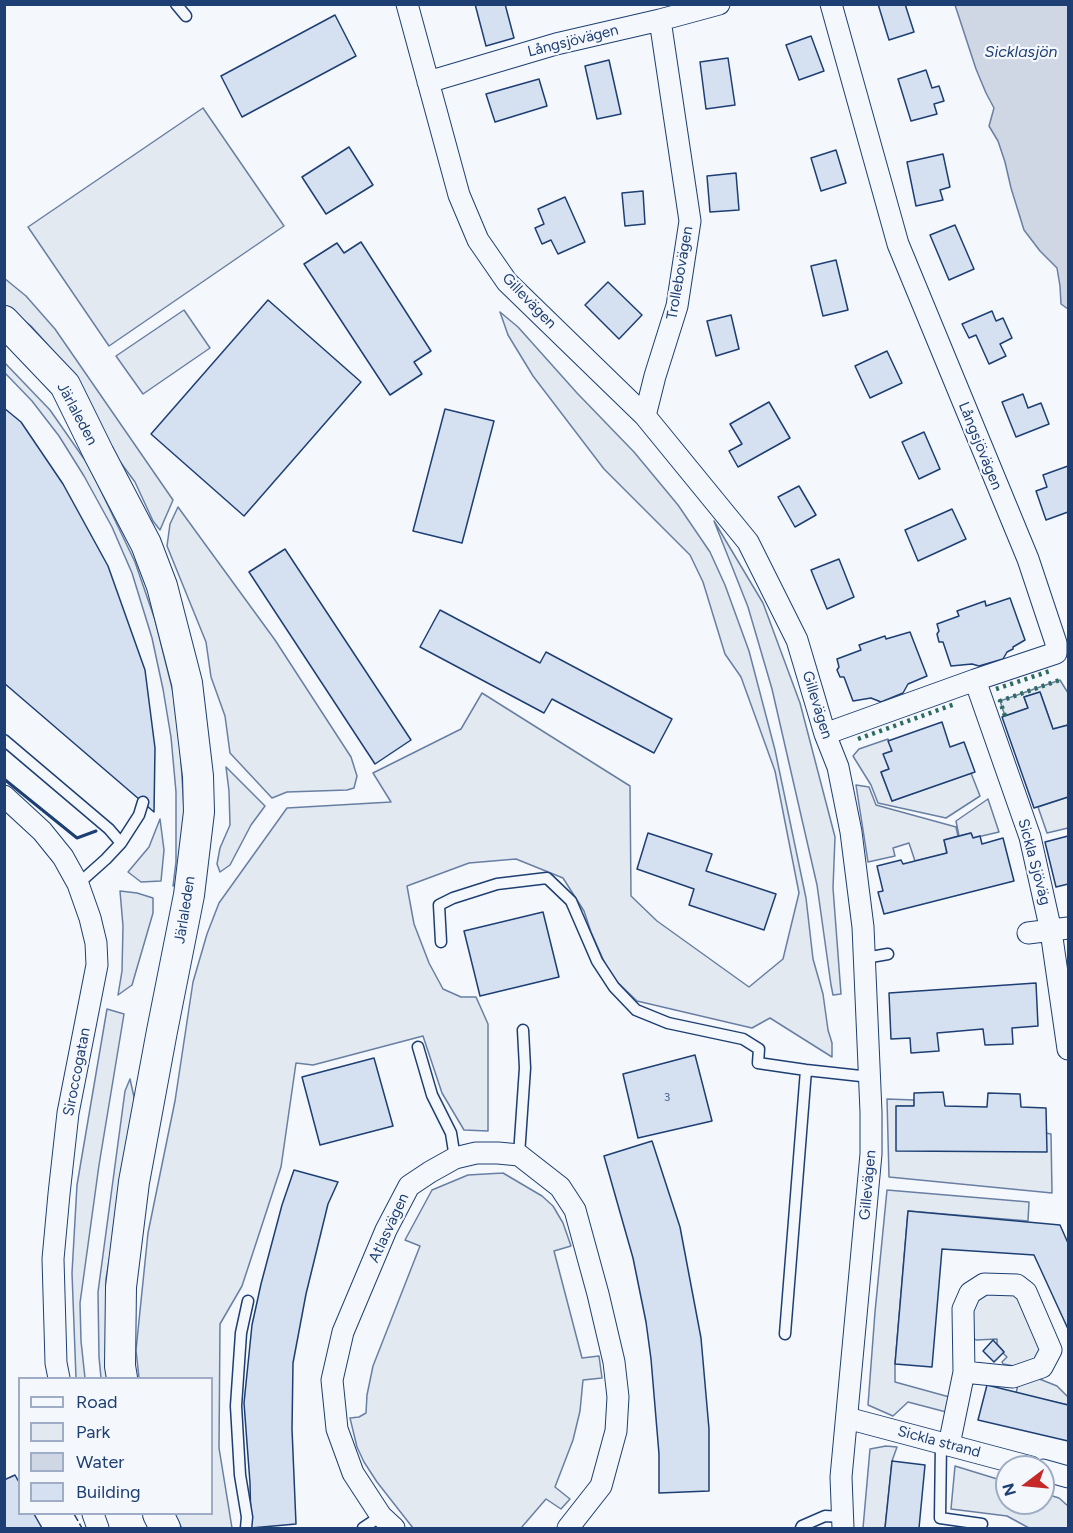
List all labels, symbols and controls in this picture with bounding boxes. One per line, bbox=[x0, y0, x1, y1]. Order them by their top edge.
street label: Långsjövägen bbox=[526, 21, 620, 61]
water label: Sicklasjön bbox=[985, 42, 1057, 62]
street label: Trollebovägen bbox=[663, 225, 697, 321]
street label: Gillevägen bbox=[498, 269, 560, 333]
street label: Järlaleden bbox=[53, 380, 101, 448]
street label: Långsjövägen bbox=[954, 400, 1006, 492]
street label: Gillevägen bbox=[798, 669, 836, 741]
street label: Sickla Sjöväg bbox=[1014, 817, 1054, 907]
street label: Järlaleden bbox=[171, 875, 199, 945]
street label: Siroccogatan bbox=[60, 1026, 94, 1118]
house number: 3 bbox=[664, 1090, 670, 1104]
street label: Gillevägen bbox=[856, 1149, 880, 1221]
street label: Atlasvägen bbox=[365, 1190, 413, 1266]
legend bbox=[18, 1377, 213, 1515]
text: Road bbox=[76, 1391, 117, 1413]
text: Park bbox=[76, 1421, 110, 1443]
street label: Sickla strand bbox=[895, 1422, 983, 1462]
text: Water bbox=[76, 1451, 124, 1473]
north arrow bbox=[995, 1455, 1055, 1515]
text: Building bbox=[76, 1481, 141, 1503]
text: N bbox=[998, 1481, 1020, 1498]

